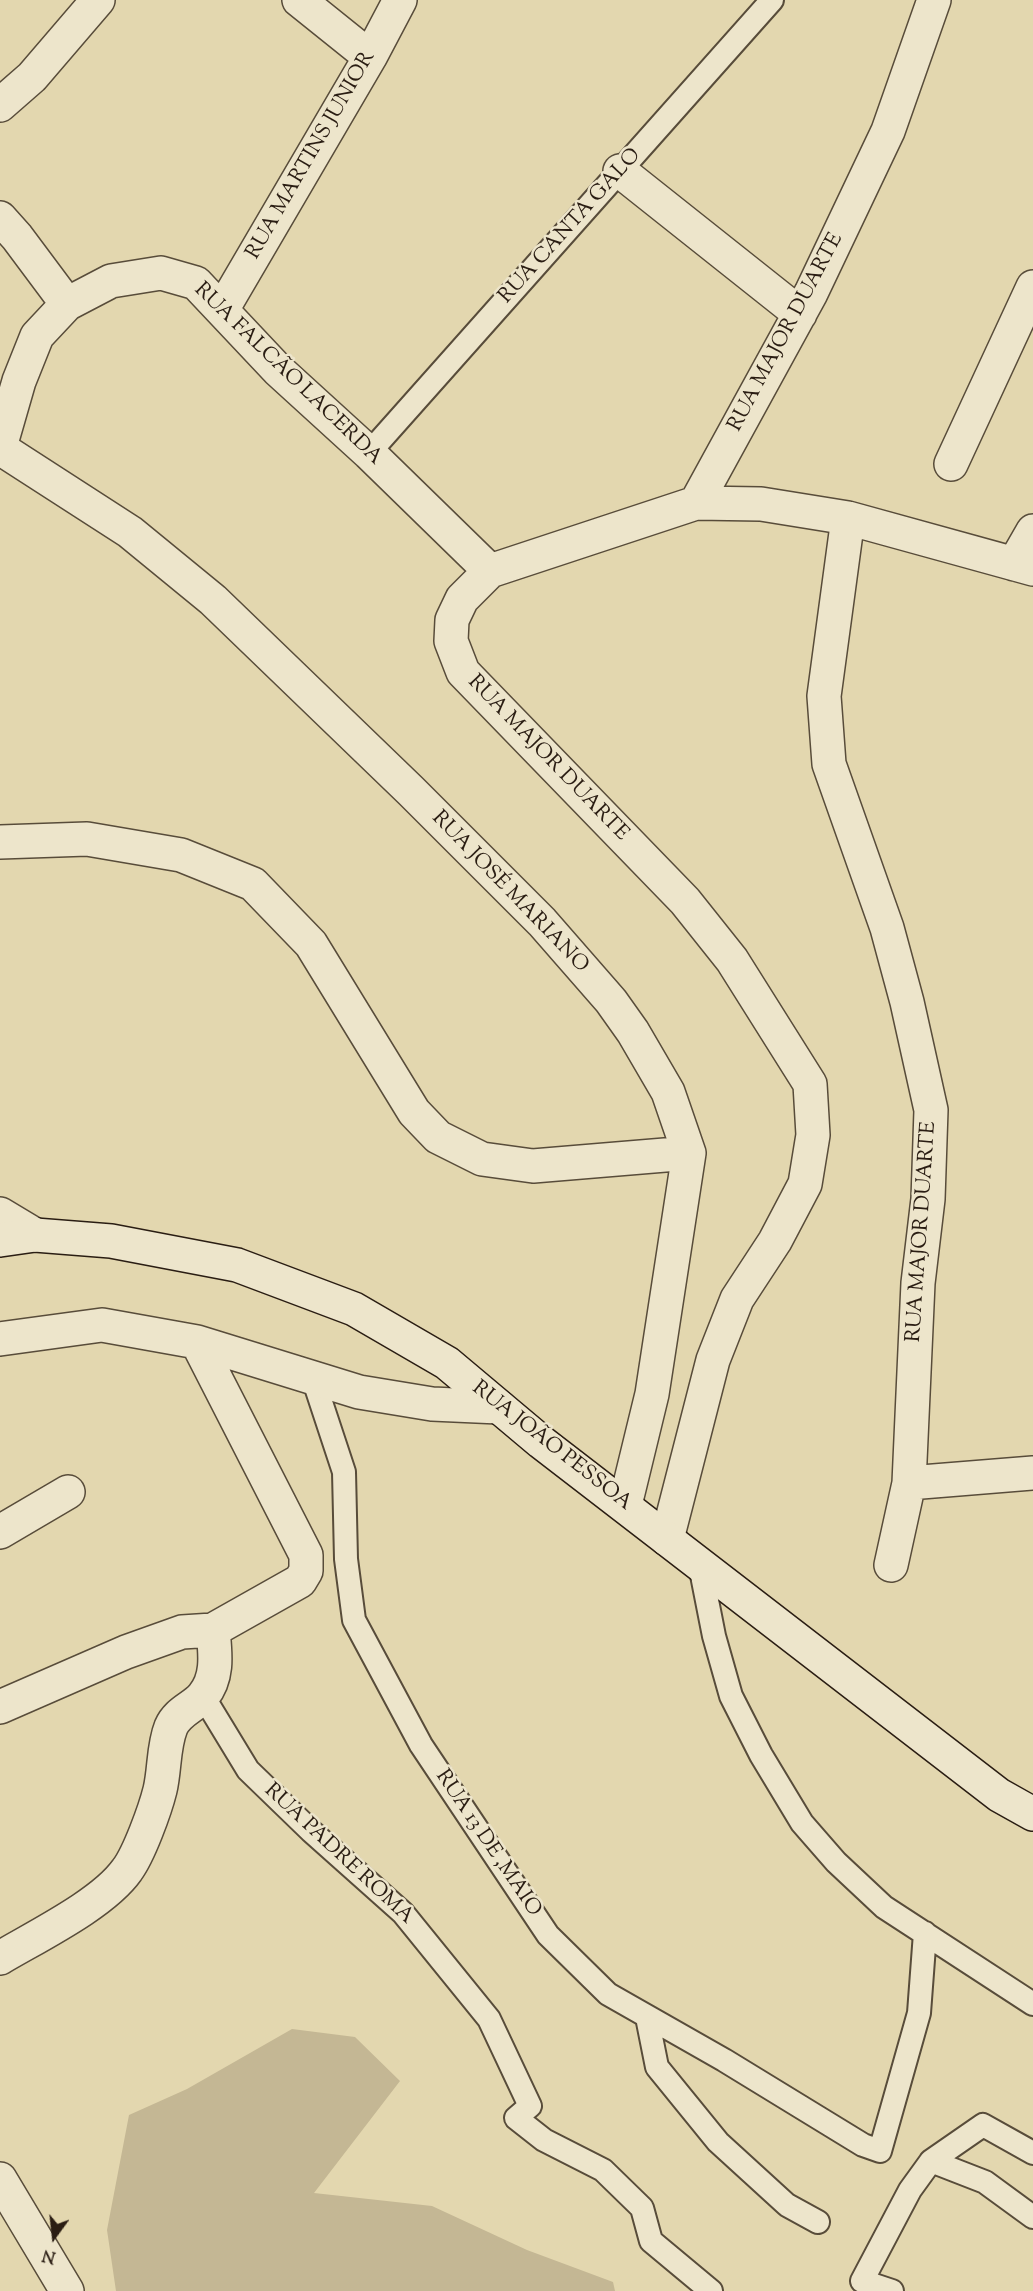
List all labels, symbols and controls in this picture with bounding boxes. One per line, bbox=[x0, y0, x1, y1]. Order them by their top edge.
street label: RUA MARTINS JUNIOR bbox=[242, 47, 382, 265]
street label: RUA CANTA GALO bbox=[495, 144, 647, 310]
street label: RUA MAJOR DUARTE bbox=[724, 229, 850, 437]
street label: RUA FALCÃO LACERDA bbox=[188, 278, 386, 472]
street label: RUA MAJOR DUARTE bbox=[461, 671, 633, 847]
street label: RUA JOSÉ MARIANO bbox=[425, 807, 593, 979]
street label: RUA MAJOR DUARTE bbox=[903, 1121, 943, 1343]
street label: RUA JOÃO PESSOA bbox=[466, 1377, 636, 1517]
street label: RUA 13 DE ,MAIO bbox=[429, 1766, 545, 1922]
street label: RUA PADRE ROMA bbox=[258, 1779, 418, 1931]
north arrow bbox=[24, 2207, 84, 2267]
text: N bbox=[40, 2242, 58, 2268]

